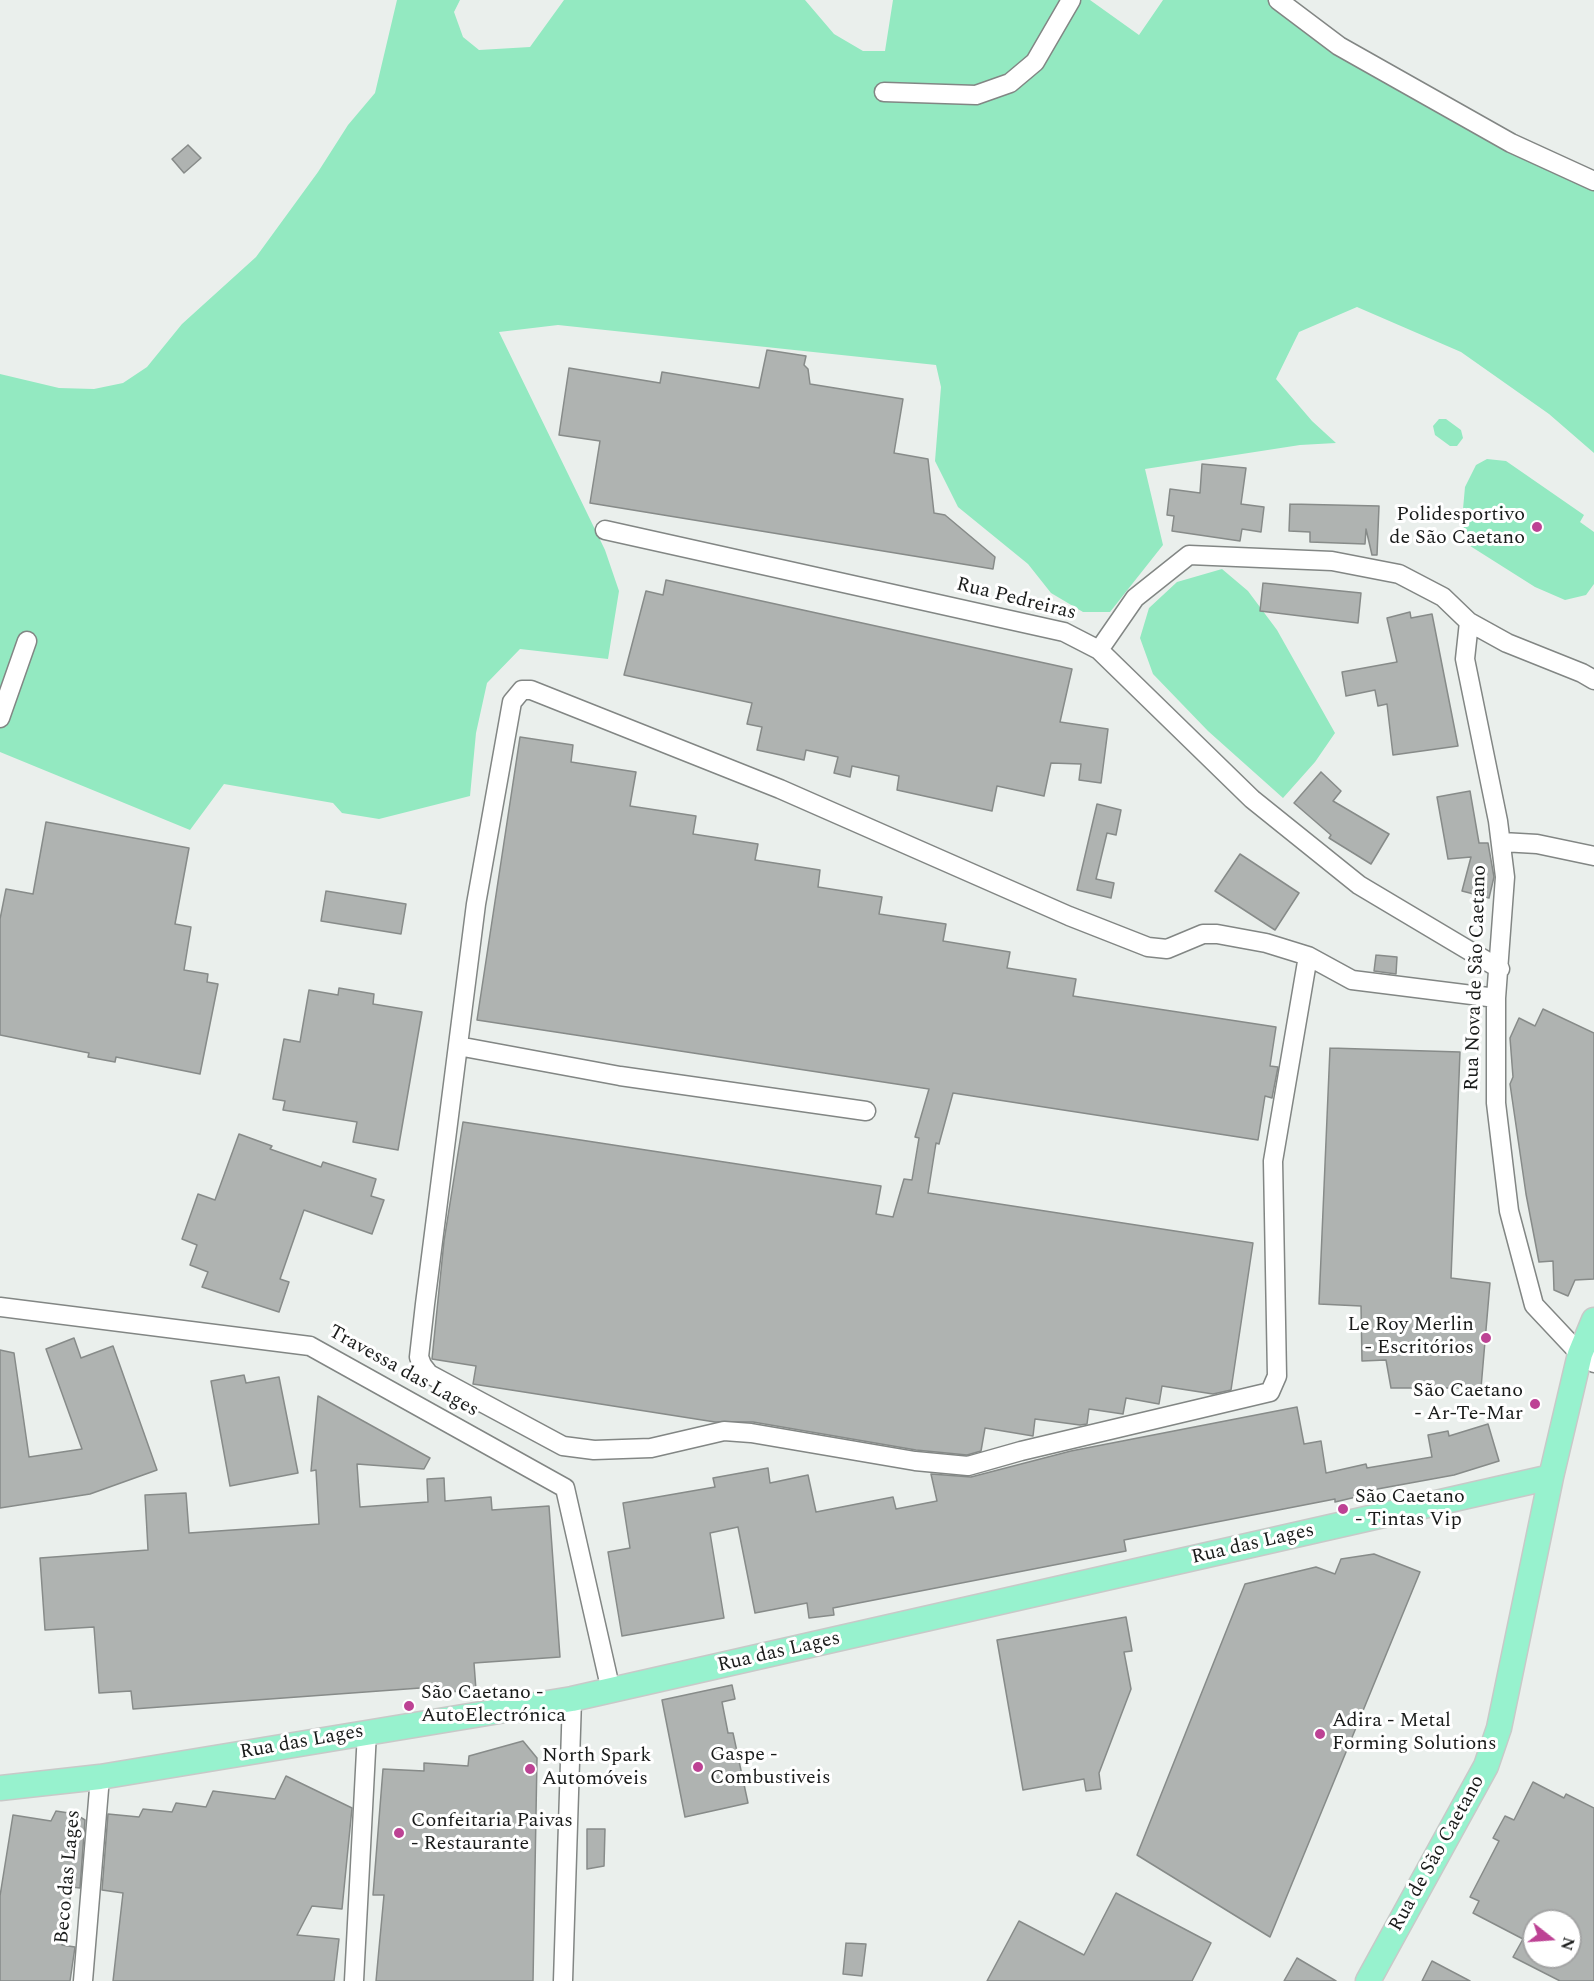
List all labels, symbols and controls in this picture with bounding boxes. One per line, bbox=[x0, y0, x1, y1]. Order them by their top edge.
place label: Polidesportivo de São Caetano bbox=[1389, 504, 1525, 551]
marker: Polidesportivo de São Caetano bbox=[1530, 520, 1544, 534]
street label: Rua Pedreiras bbox=[953, 573, 1079, 627]
street label: Rua Nova de São Caetano bbox=[1461, 865, 1493, 1091]
place label: Le Roy Merlin - Escritórios bbox=[1347, 1314, 1474, 1361]
street label: Travessa das Lages bbox=[324, 1321, 482, 1423]
marker: Le Roy Merlin - Escritórios bbox=[1479, 1331, 1493, 1345]
place label: São Caetano - Ar-Te-Mar bbox=[1413, 1380, 1523, 1427]
marker: São Caetano - Ar-Te-Mar bbox=[1528, 1397, 1542, 1411]
place label: São Caetano - Tintas Vip bbox=[1355, 1486, 1465, 1533]
marker: São Caetano - Tintas Vip bbox=[1336, 1502, 1350, 1516]
street label: Rua das Lages bbox=[1189, 1519, 1317, 1571]
street label: Rua das Lages bbox=[715, 1627, 843, 1679]
place label: São Caetano - AutoElectrónica bbox=[421, 1682, 566, 1729]
marker: São Caetano - AutoElectrónica bbox=[402, 1699, 416, 1713]
place label: Adira - Metal Forming Solutions bbox=[1332, 1710, 1497, 1757]
street label: Rua das Lages bbox=[238, 1720, 366, 1766]
marker: Adira - Metal Forming Solutions bbox=[1313, 1727, 1327, 1741]
place label: Gaspe - Combustiveis bbox=[710, 1744, 831, 1791]
place label: North Spark Automóveis bbox=[542, 1745, 651, 1792]
marker: Gaspe - Combustiveis bbox=[691, 1760, 705, 1774]
marker: North Spark Automóveis bbox=[523, 1762, 537, 1776]
street label: Rua de São Caetano bbox=[1385, 1772, 1491, 1936]
street label: Beco das Lages bbox=[51, 1809, 87, 1945]
place label: Confeitaria Paivas - Restaurante bbox=[411, 1810, 573, 1857]
marker: Confeitaria Paivas - Restaurante bbox=[392, 1826, 406, 1840]
north arrow bbox=[1522, 1909, 1582, 1969]
text: N bbox=[1554, 1934, 1581, 1953]

